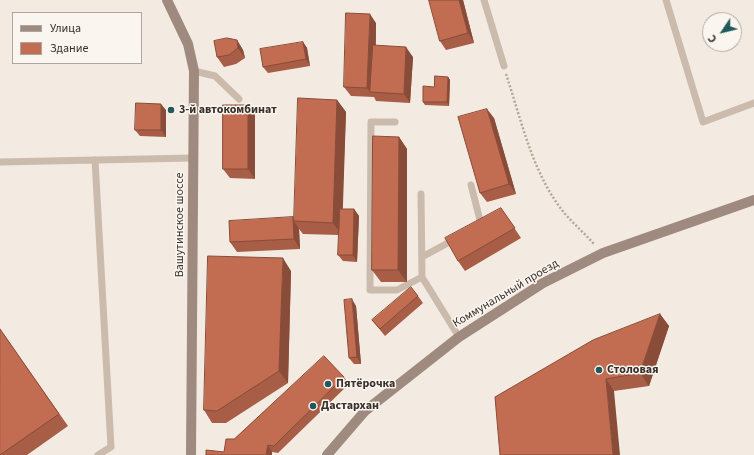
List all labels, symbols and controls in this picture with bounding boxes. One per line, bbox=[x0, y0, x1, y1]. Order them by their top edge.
legend bbox=[12, 12, 142, 64]
north arrow bbox=[702, 12, 742, 52]
text: Улица bbox=[50, 20, 81, 37]
text: С bbox=[705, 32, 721, 46]
text: Здание bbox=[50, 40, 89, 57]
place label: 3-й автокомбинат bbox=[179, 103, 277, 117]
marker: 3-й автокомбинат bbox=[166, 105, 176, 115]
street label: Вашутинское шоссе bbox=[173, 173, 187, 277]
street label: Коммунальный проезд bbox=[450, 257, 562, 331]
place label: Столовая bbox=[607, 363, 659, 377]
marker: Столовая bbox=[594, 365, 604, 375]
place label: Пятёрочка bbox=[336, 377, 395, 391]
marker: Пятёрочка bbox=[323, 379, 333, 389]
place label: Дастархан bbox=[321, 399, 379, 413]
marker: Дастархан bbox=[308, 401, 318, 411]

